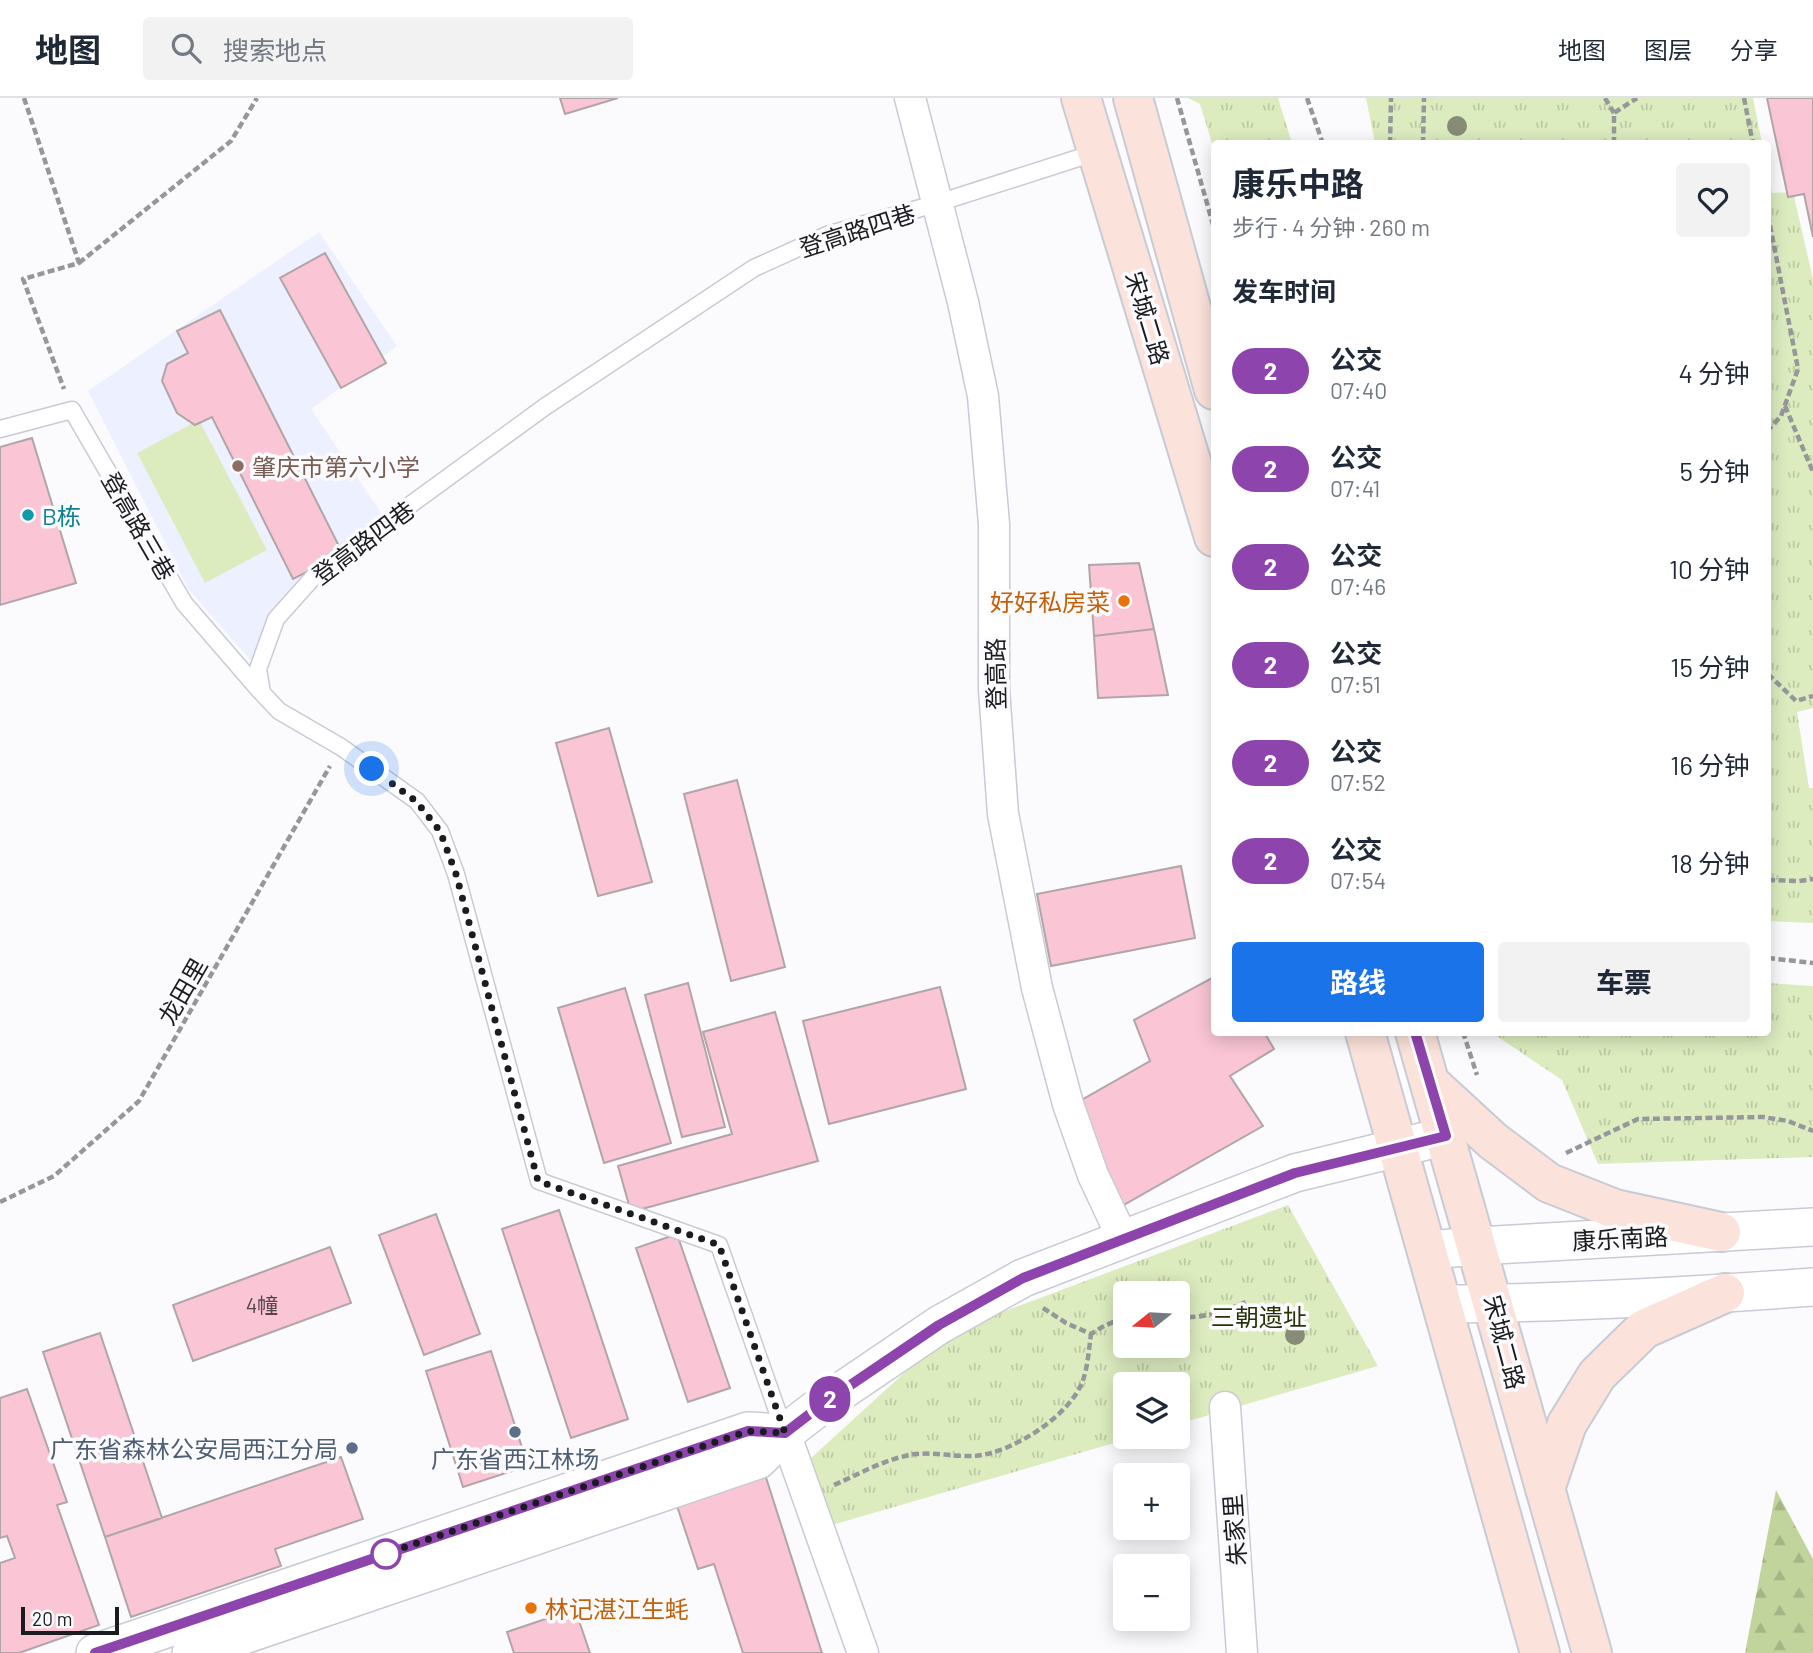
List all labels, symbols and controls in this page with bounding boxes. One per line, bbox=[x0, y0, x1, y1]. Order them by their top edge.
search box bbox=[143, 17, 633, 80]
text: 地图 bbox=[35, 29, 101, 69]
icon: search bbox=[167, 29, 205, 67]
text: 搜索地点 bbox=[223, 34, 327, 65]
text: 地图 bbox=[1558, 35, 1606, 64]
text: 图层 bbox=[1644, 35, 1692, 64]
text: 分享 bbox=[1730, 35, 1778, 64]
text: 康乐中路 bbox=[1232, 163, 1364, 203]
button: heart bbox=[1676, 163, 1750, 237]
street label: 登高路四巷 bbox=[795, 198, 919, 262]
text: 步行 · 4 分钟 · 260 m bbox=[1232, 213, 1430, 241]
street label: 宋城二路 bbox=[1120, 268, 1176, 368]
text: 发车时间 bbox=[1232, 275, 1336, 306]
text: 公交 bbox=[1330, 343, 1382, 374]
text: 2 bbox=[1264, 356, 1277, 385]
text: 4 分钟 bbox=[1678, 357, 1750, 388]
text: 07:40 bbox=[1330, 376, 1387, 404]
text: 公交 bbox=[1330, 441, 1382, 472]
place label: 肇庆市第六小学 bbox=[252, 452, 420, 481]
text: 2 bbox=[1264, 454, 1277, 483]
text: 5 分钟 bbox=[1679, 455, 1750, 486]
marker: 肇庆市第六小学 bbox=[230, 458, 246, 474]
street label: 登高路三巷 bbox=[96, 467, 182, 585]
text: 07:41 bbox=[1330, 474, 1380, 502]
street label: 登高路四巷 bbox=[306, 494, 420, 590]
place label: B栋 bbox=[42, 501, 81, 530]
marker: B栋 bbox=[20, 507, 36, 523]
text: 公交 bbox=[1330, 539, 1382, 570]
text: 2 bbox=[1264, 552, 1277, 581]
text: 10 分钟 bbox=[1669, 553, 1750, 584]
text: 07:46 bbox=[1330, 572, 1386, 600]
place label: 好好私房菜 bbox=[990, 587, 1110, 616]
marker: 好好私房菜 bbox=[1116, 593, 1132, 609]
text: 公交 bbox=[1330, 637, 1382, 668]
street label: 登高路 bbox=[980, 638, 1010, 710]
text: 2 bbox=[1264, 650, 1277, 679]
text: 15 分钟 bbox=[1670, 651, 1750, 682]
text: 07:51 bbox=[1330, 670, 1381, 698]
text: 公交 bbox=[1330, 735, 1382, 766]
text: 2 bbox=[1264, 748, 1277, 777]
text: 16 分钟 bbox=[1670, 749, 1750, 780]
your location bbox=[354, 751, 389, 786]
text: 07:52 bbox=[1330, 768, 1386, 796]
text: 公交 bbox=[1330, 833, 1382, 864]
text: 2 bbox=[1264, 846, 1277, 875]
text: 18 分钟 bbox=[1670, 847, 1750, 878]
text: 07:54 bbox=[1330, 866, 1386, 894]
button: 路线 bbox=[1232, 942, 1484, 1022]
button: 车票 bbox=[1498, 942, 1750, 1022]
street label: 龙田里 bbox=[151, 953, 213, 1029]
street label: 康乐南路 bbox=[1571, 1221, 1669, 1255]
north arrow bbox=[1113, 1281, 1190, 1358]
map controls bbox=[1113, 1281, 1190, 1631]
house number: 4幢 bbox=[246, 1292, 278, 1317]
street label: 宋城二路 bbox=[1479, 1292, 1531, 1392]
park label: 三朝遗址 bbox=[1211, 1302, 1307, 1331]
button: layers bbox=[1113, 1372, 1190, 1449]
line badge: 2 bbox=[807, 1376, 853, 1422]
text: 2 bbox=[823, 1384, 837, 1413]
marker: 广东省西江林场 bbox=[507, 1424, 523, 1440]
place label: 广东省森林公安局西江分局 bbox=[50, 1434, 338, 1463]
marker: 广东省森林公安局西江分局 bbox=[344, 1440, 360, 1456]
place label: 广东省西江林场 bbox=[431, 1444, 599, 1473]
button: + bbox=[1113, 1463, 1190, 1540]
street label: 朱家里 bbox=[1217, 1493, 1251, 1567]
unlabelled marker bbox=[371, 1539, 401, 1569]
button: − bbox=[1113, 1554, 1190, 1631]
place label: 林记湛江生蚝 bbox=[545, 1594, 689, 1623]
marker: 林记湛江生蚝 bbox=[523, 1600, 539, 1616]
scale bar bbox=[21, 1604, 119, 1636]
text: 20 m bbox=[32, 1607, 72, 1630]

